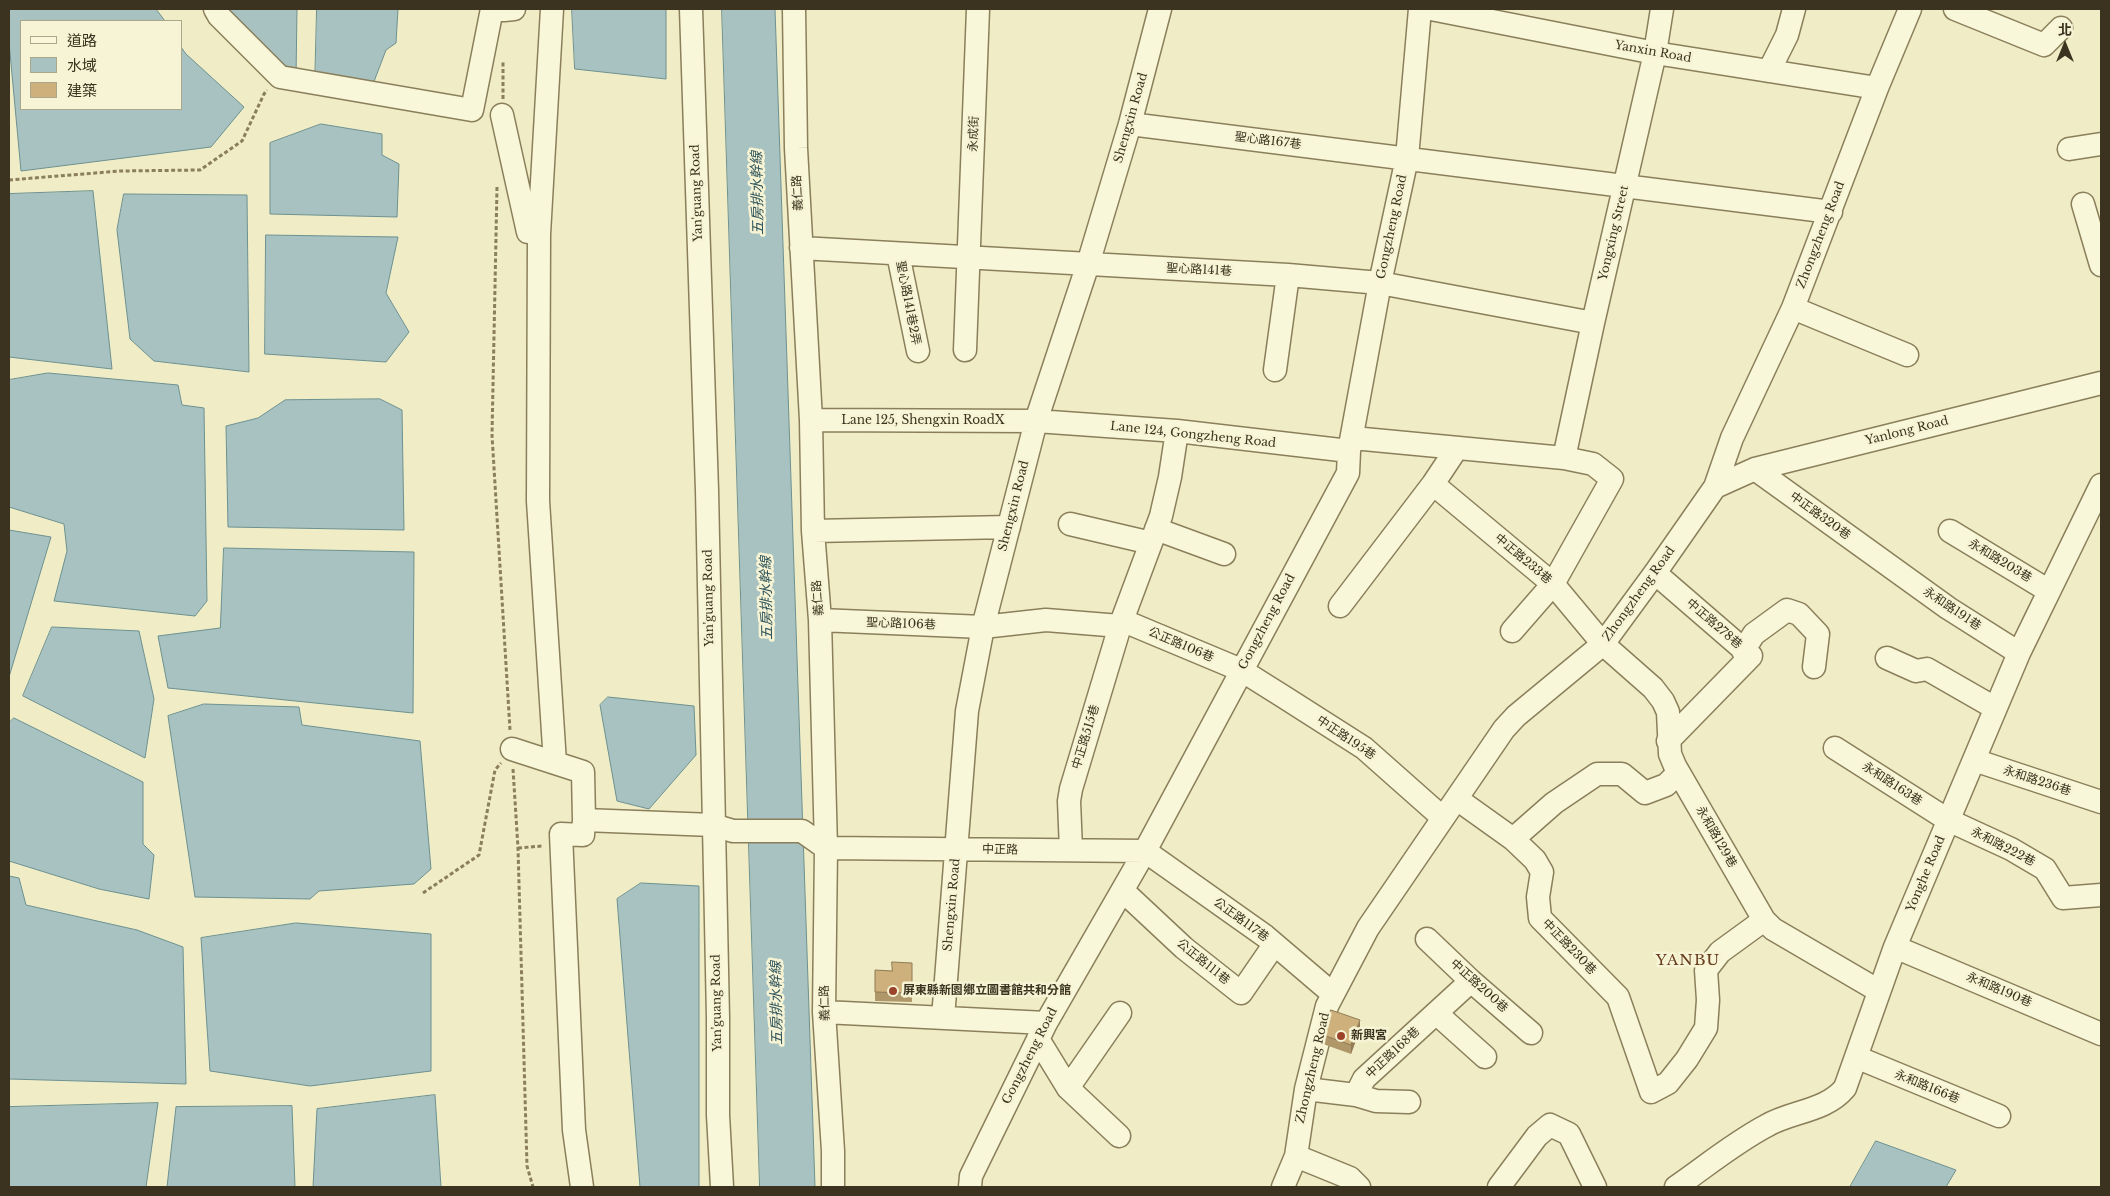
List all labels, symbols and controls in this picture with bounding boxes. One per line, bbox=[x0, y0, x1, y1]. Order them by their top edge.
legend bbox=[20, 20, 182, 110]
north arrow bbox=[2040, 20, 2090, 70]
text: 北 bbox=[2058, 21, 2072, 39]
text: 道路 bbox=[67, 31, 97, 50]
street label: Yanxin Road bbox=[1614, 38, 1692, 66]
text: 水域 bbox=[67, 56, 97, 75]
street label: Shengxin Road bbox=[1111, 71, 1151, 165]
text: 建築 bbox=[67, 81, 97, 100]
street label: 永成街 bbox=[966, 116, 982, 152]
street label: 聖心路167巷 bbox=[1234, 130, 1302, 152]
street label: Yan'guang Road bbox=[688, 144, 706, 242]
water label: 五房排水幹線 bbox=[749, 151, 767, 235]
street label: Gongzheng Road bbox=[1374, 173, 1410, 281]
street label: 義仁路 bbox=[790, 175, 806, 211]
street label: Zhongzheng Road bbox=[1794, 179, 1848, 291]
street label: Yongxing Street bbox=[1596, 184, 1632, 282]
street label: 聖心路141巷2弄 bbox=[893, 260, 923, 346]
street label: 聖心路141巷 bbox=[1166, 261, 1232, 279]
street label: Lane 125, Shengxin RoadX bbox=[841, 414, 1005, 428]
street label: Yanlong Road bbox=[1864, 414, 1950, 448]
street label: Lane 124, Gongzheng Road bbox=[1109, 419, 1277, 451]
street label: Shengxin Road bbox=[996, 459, 1032, 553]
street label: 中正路320巷 bbox=[1787, 489, 1853, 543]
street label: 中正路233巷 bbox=[1491, 531, 1555, 587]
street label: 永和路203巷 bbox=[1966, 536, 2034, 586]
street label: Zhongzheng Road bbox=[1600, 544, 1678, 644]
street label: Yan'guang Road bbox=[701, 549, 717, 647]
water label: 五房排水幹線 bbox=[758, 556, 776, 640]
street label: Gongzheng Road bbox=[1236, 572, 1298, 672]
street label: 義仁路 bbox=[810, 580, 826, 616]
street label: 永和路191巷 bbox=[1920, 584, 1984, 634]
street label: 中正路278巷 bbox=[1683, 596, 1745, 652]
street label: 聖心路106巷 bbox=[866, 616, 936, 632]
street label: 公正路106巷 bbox=[1146, 625, 1216, 665]
street label: 中正路515巷 bbox=[1069, 703, 1103, 771]
street label: 中正路195巷 bbox=[1314, 713, 1378, 763]
street label: 永和路163巷 bbox=[1859, 759, 1925, 809]
street label: 永和路236巷 bbox=[2001, 763, 2073, 799]
street label: 永和路129巷 bbox=[1693, 804, 1739, 870]
street label: 永和路222巷 bbox=[1968, 825, 2038, 869]
street label: Yonghe Road bbox=[1903, 834, 1949, 914]
street label: 中正路 bbox=[982, 842, 1018, 858]
street label: Shengxin Road bbox=[941, 858, 963, 952]
street label: 公正路117巷 bbox=[1211, 895, 1271, 945]
street label: 中正路230巷 bbox=[1539, 916, 1599, 978]
street label: 公正路111巷 bbox=[1174, 936, 1232, 988]
district label: YANBU bbox=[1655, 952, 1721, 970]
street label: Yan'guang Road bbox=[709, 954, 725, 1052]
street label: 中正路200巷 bbox=[1447, 956, 1511, 1016]
water label: 五房排水幹線 bbox=[768, 961, 786, 1045]
street label: 永和路190巷 bbox=[1964, 970, 2034, 1010]
place label: 屏東縣新園鄉立圖書館共和分館 bbox=[903, 984, 1071, 998]
street label: 義仁路 bbox=[817, 985, 833, 1021]
marker: 屏東縣新園鄉立圖書館共和分館 bbox=[887, 985, 899, 997]
street label: Gongzheng Road bbox=[999, 1005, 1061, 1107]
street label: Zhongzheng Road bbox=[1293, 1011, 1333, 1125]
street label: 中正路168巷 bbox=[1363, 1024, 1423, 1082]
place label: 新興宮 bbox=[1351, 1029, 1387, 1043]
marker: 新興宮 bbox=[1335, 1030, 1347, 1042]
street label: 永和路166巷 bbox=[1892, 1067, 1962, 1107]

